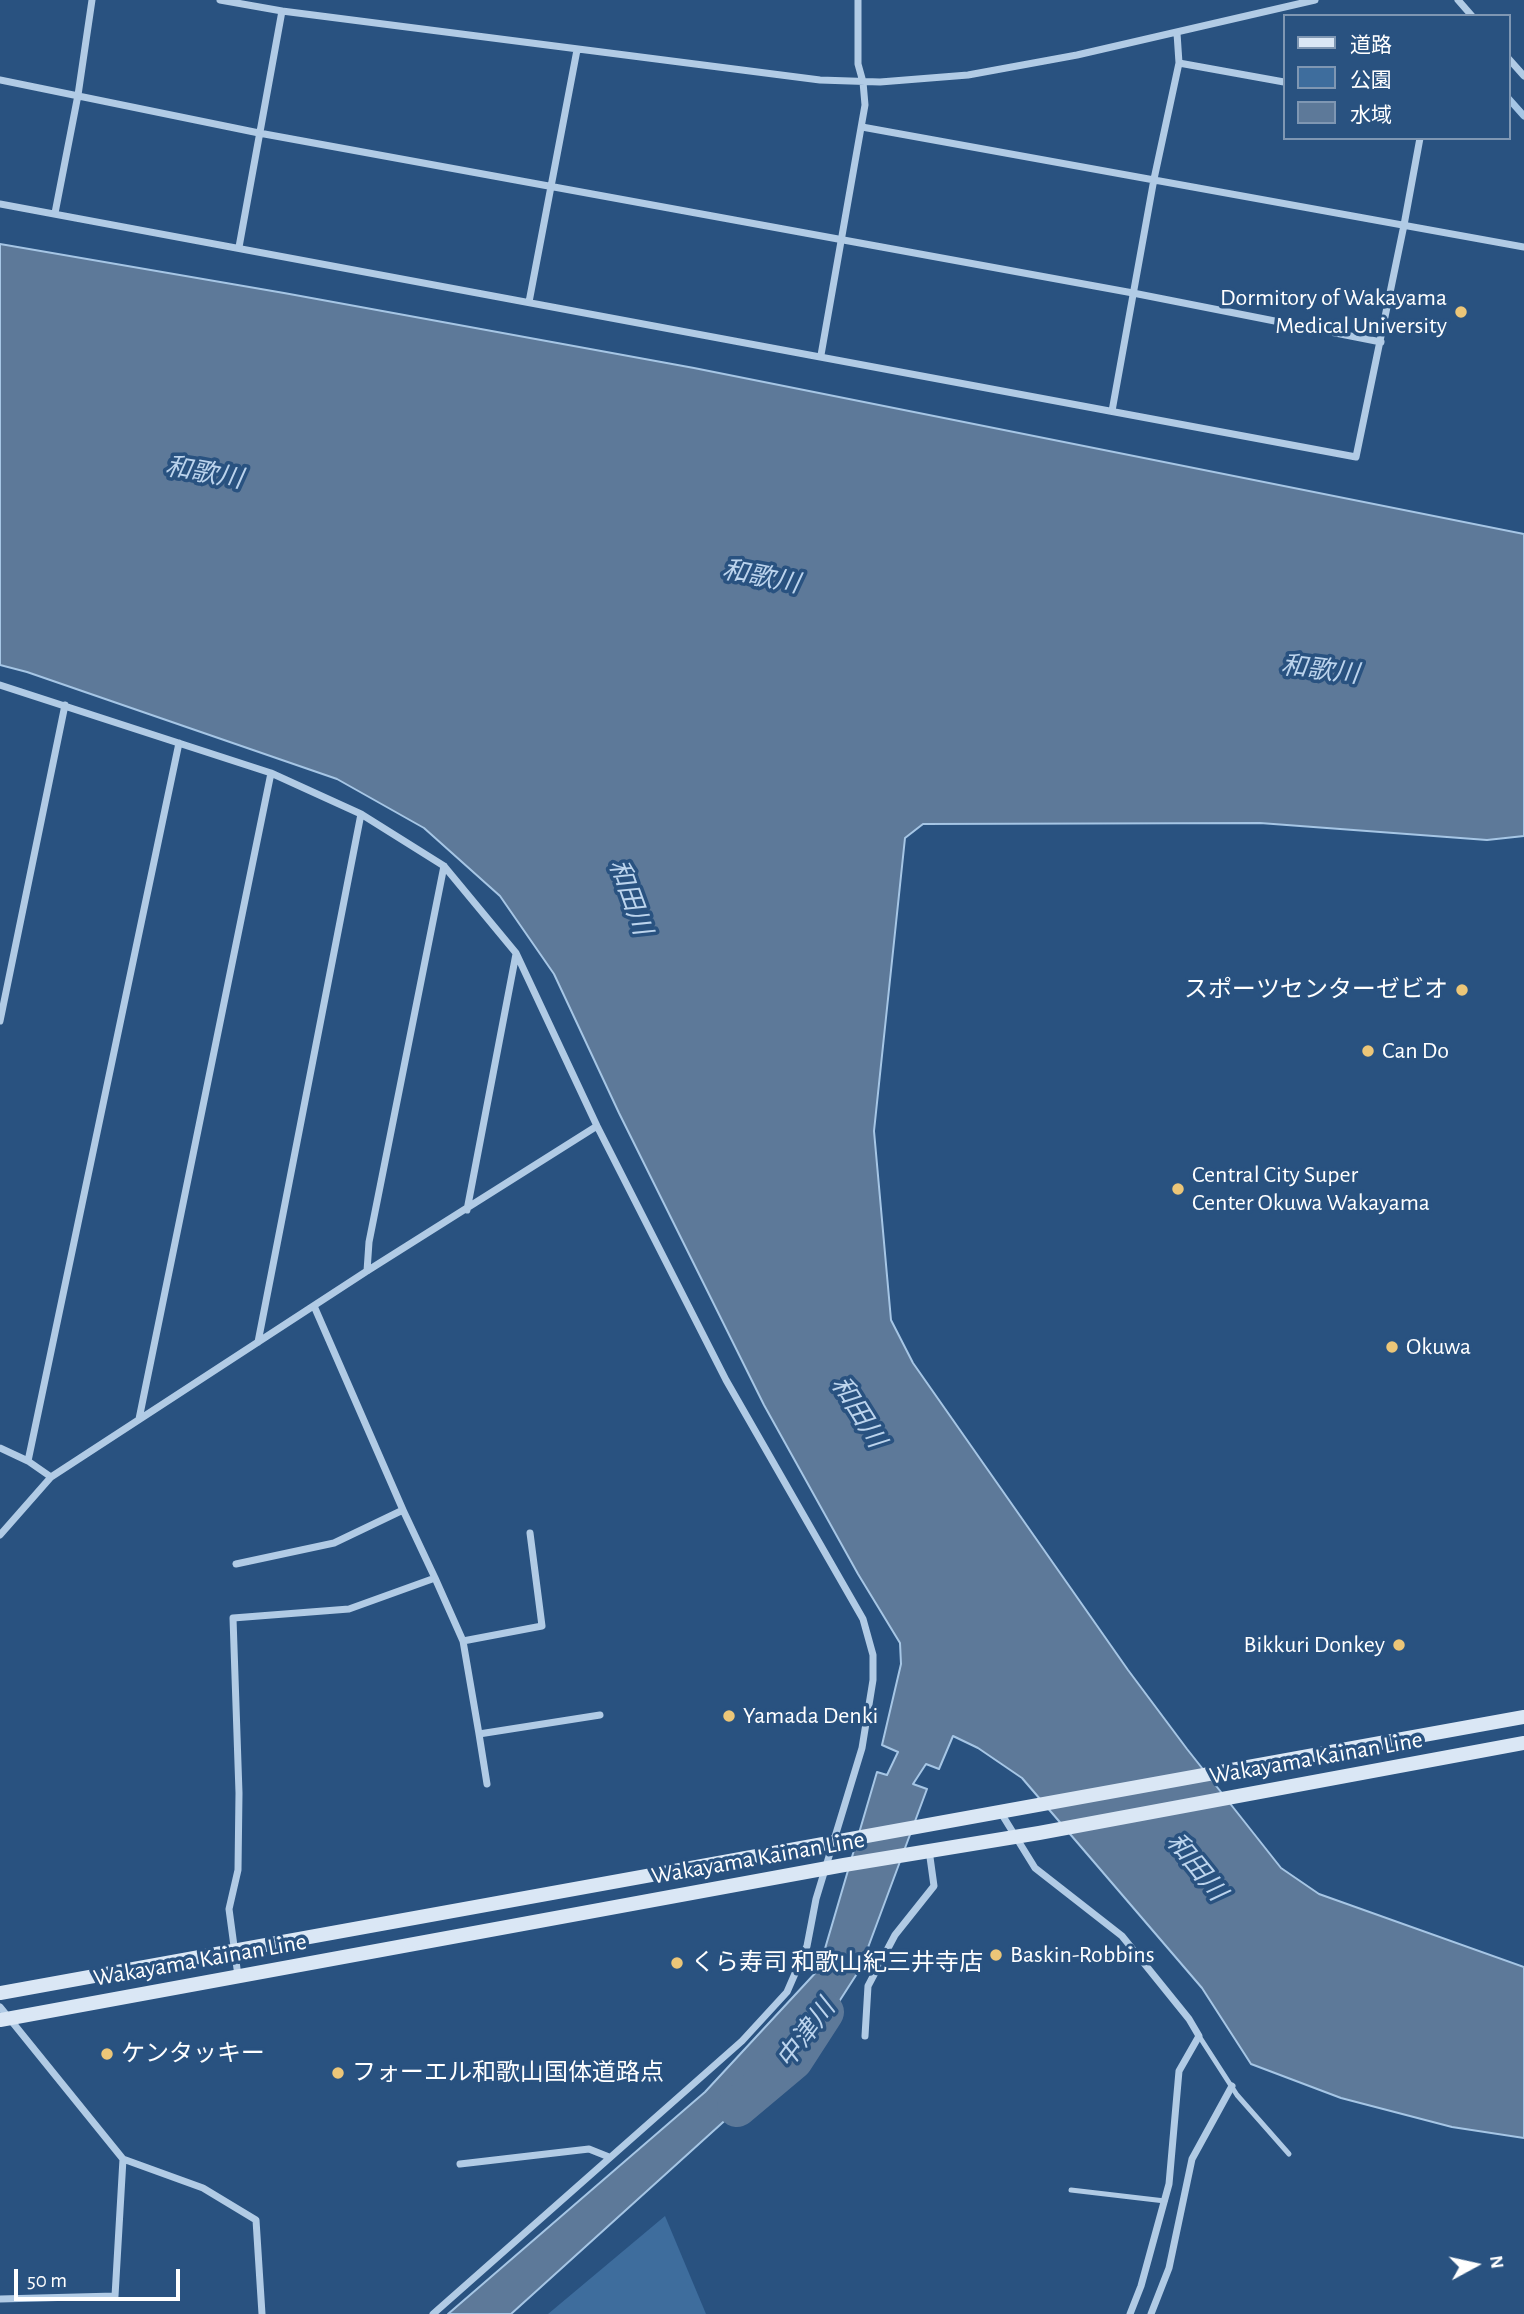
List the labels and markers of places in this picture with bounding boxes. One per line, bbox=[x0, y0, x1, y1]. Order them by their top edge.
place label: Dormitory of Wakayama Medical University bbox=[1220, 284, 1447, 340]
marker: Dormitory of Wakayama Medical University bbox=[1453, 304, 1469, 320]
place label: スポーツセンターゼビオ bbox=[1184, 976, 1448, 1004]
marker: スポーツセンターゼビオ bbox=[1454, 982, 1470, 998]
place label: Can Do bbox=[1382, 1037, 1449, 1065]
marker: Can Do bbox=[1360, 1043, 1376, 1059]
place label: Central City Super Center Okuwa Wakayama bbox=[1192, 1161, 1430, 1217]
marker: Central City Super Center Okuwa Wakayama bbox=[1170, 1181, 1186, 1197]
place label: Okuwa bbox=[1406, 1333, 1471, 1361]
marker: Okuwa bbox=[1384, 1339, 1400, 1355]
place label: Bikkuri Donkey bbox=[1244, 1631, 1385, 1659]
marker: Bikkuri Donkey bbox=[1391, 1637, 1407, 1653]
place label: Yamada Denki bbox=[743, 1702, 878, 1730]
marker: Yamada Denki bbox=[721, 1708, 737, 1724]
place label: Baskin-Robbins bbox=[1010, 1941, 1155, 1969]
marker: Baskin-Robbins bbox=[988, 1947, 1004, 1963]
place label: くら寿司 和歌山紀三井寺店 bbox=[691, 1949, 983, 1977]
marker: くら寿司 和歌山紀三井寺店 bbox=[669, 1955, 685, 1971]
place label: ケンタッキー bbox=[121, 2040, 265, 2068]
marker: ケンタッキー bbox=[99, 2046, 115, 2062]
place label: フォーエル和歌山国体道路点 bbox=[352, 2059, 664, 2087]
marker: フォーエル和歌山国体道路点 bbox=[330, 2065, 346, 2081]

